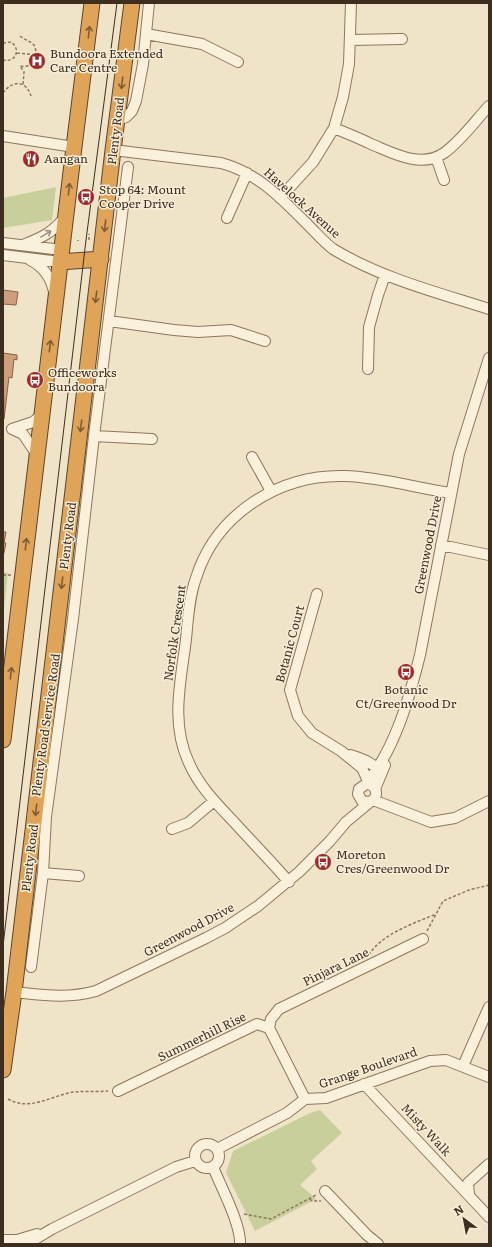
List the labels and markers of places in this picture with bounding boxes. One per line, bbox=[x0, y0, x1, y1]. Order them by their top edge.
place label: Bundoora Extended Care Centre bbox=[50, 44, 164, 76]
hospital icon: Bundoora Extended Care Centre bbox=[27, 51, 47, 71]
restaurant icon: Aangan bbox=[21, 149, 41, 169]
place label: Aangan bbox=[44, 149, 88, 167]
place label: Stop 64: Mount Cooper Drive bbox=[99, 180, 186, 212]
bus stop icon: Stop 64: Mount Cooper Drive bbox=[76, 187, 96, 207]
place label: Officeworks Bundoora bbox=[48, 363, 117, 395]
bus stop icon: Officeworks Bundoora bbox=[25, 370, 45, 390]
bus stop icon: Botanic Ct/Greenwood Dr bbox=[396, 662, 416, 682]
place label: Botanic Ct/Greenwood Dr bbox=[356, 680, 457, 712]
place label: Moreton Cres/Greenwood Dr bbox=[336, 845, 450, 877]
bus stop icon: Moreton Cres/Greenwood Dr bbox=[313, 852, 333, 872]

